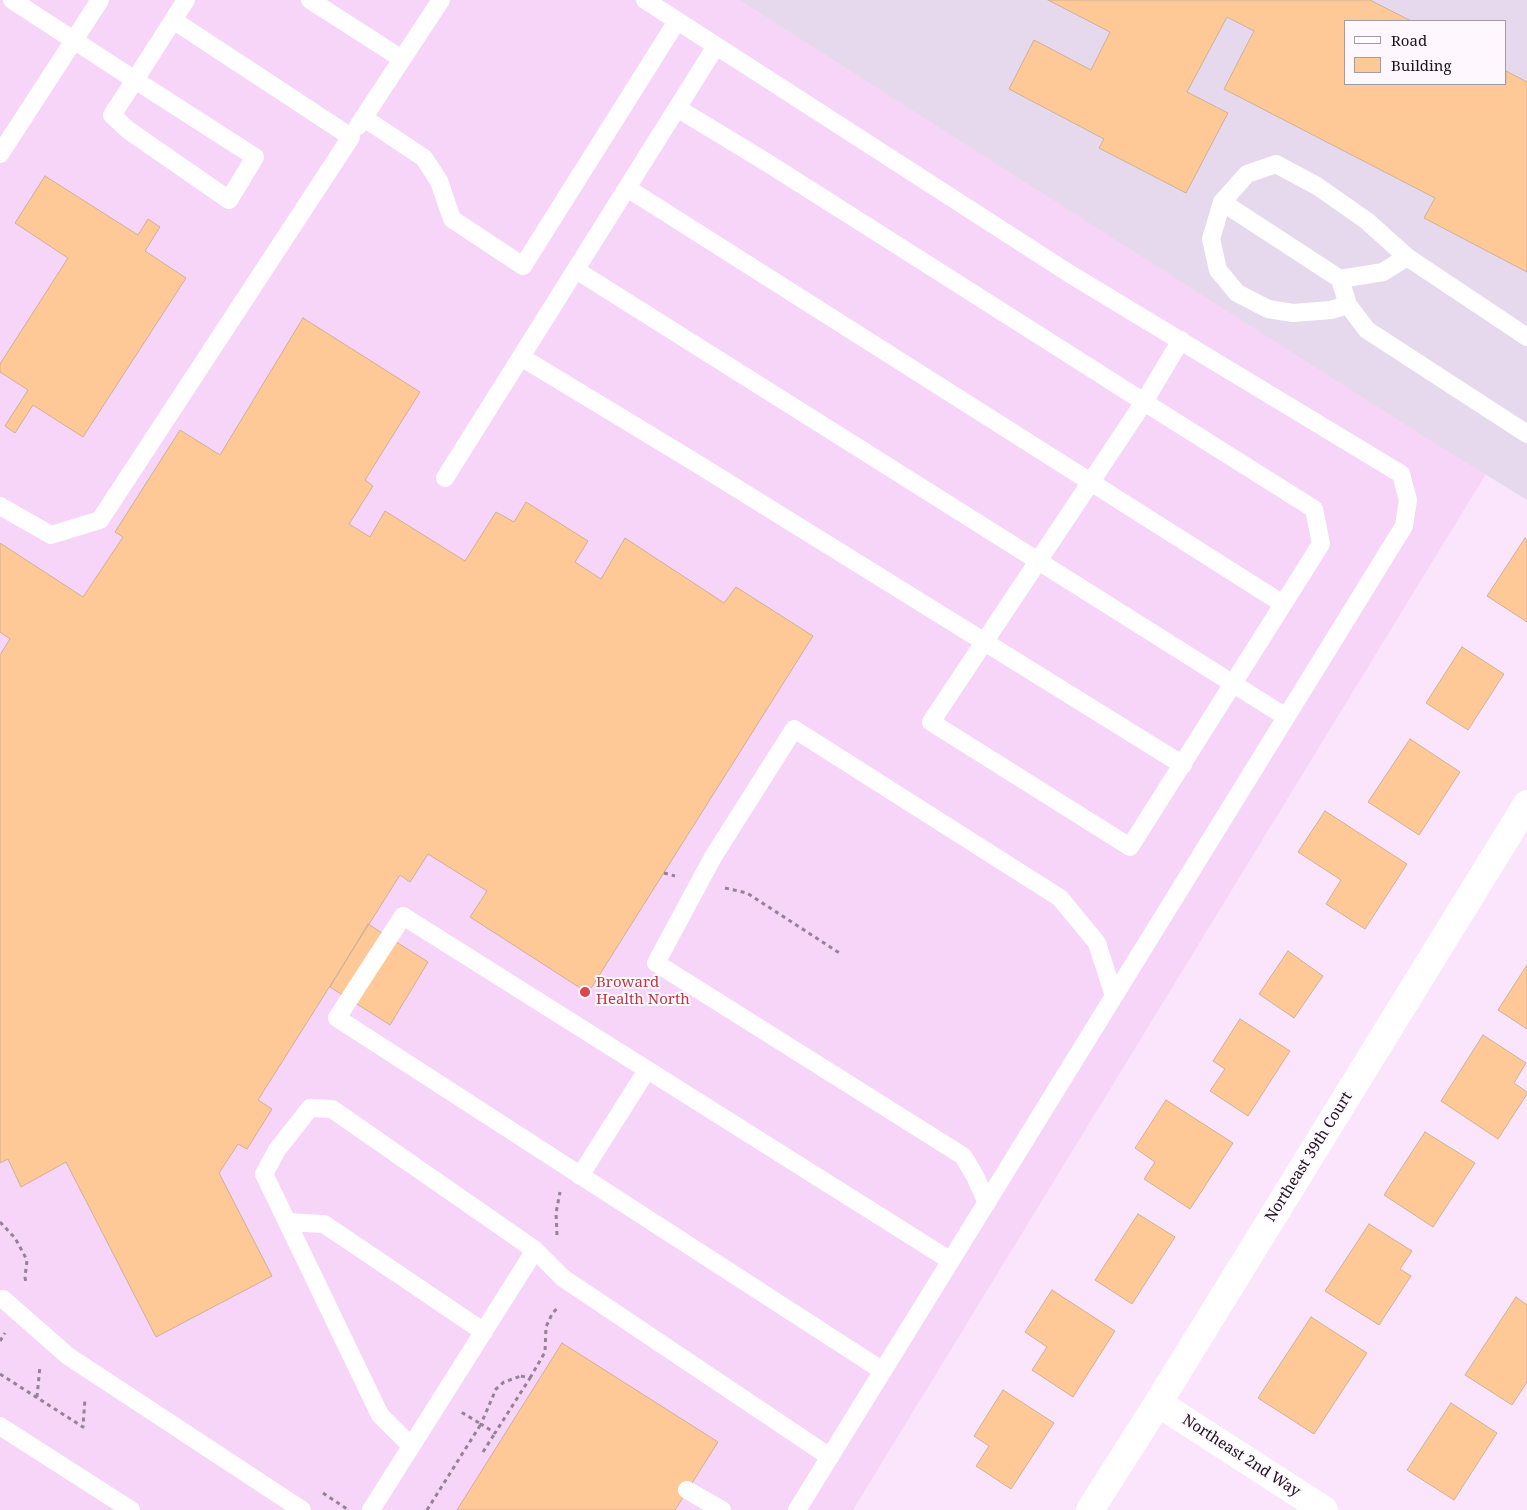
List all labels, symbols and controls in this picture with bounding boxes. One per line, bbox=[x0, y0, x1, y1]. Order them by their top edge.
legend bbox=[1344, 20, 1507, 85]
text: Road bbox=[1391, 30, 1427, 50]
text: Building bbox=[1391, 55, 1452, 75]
place label: Broward Health North bbox=[596, 974, 690, 1009]
marker: Broward Health North bbox=[578, 985, 592, 999]
street label: Northeast 39th Court bbox=[1262, 1089, 1356, 1225]
street label: Northeast 2nd Way bbox=[1179, 1411, 1303, 1501]

